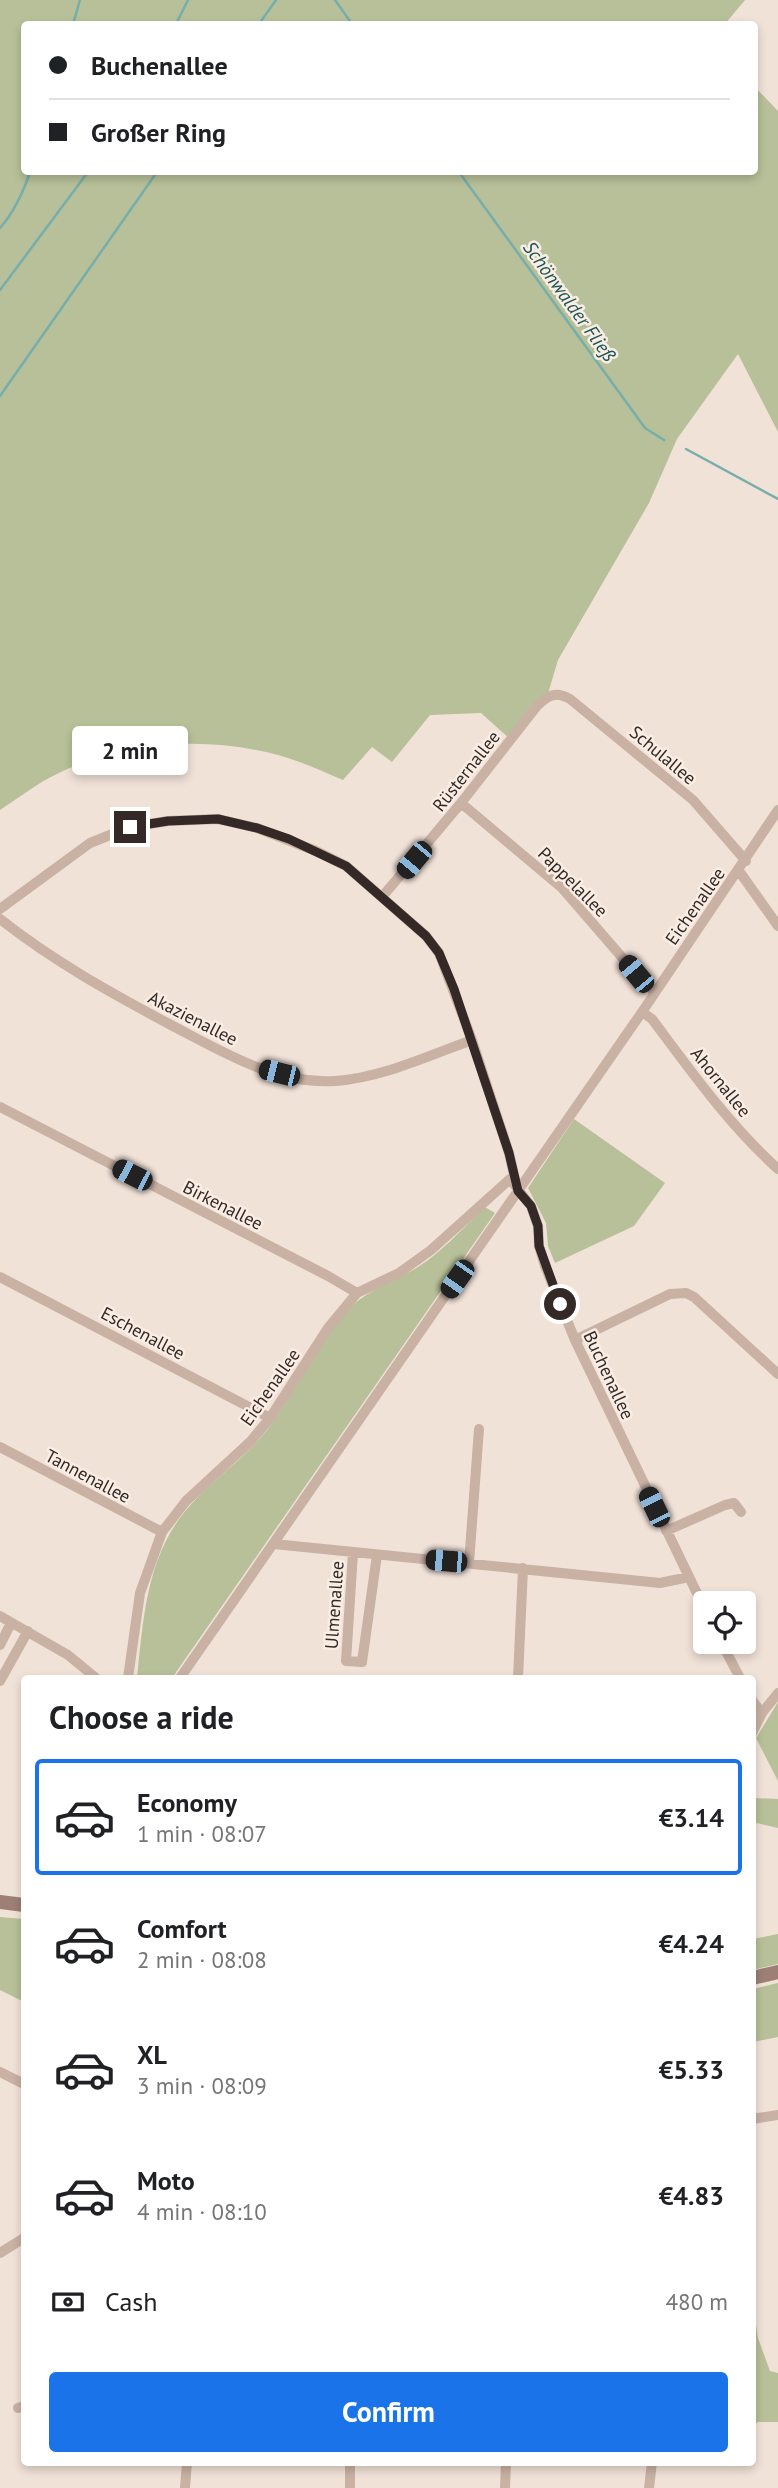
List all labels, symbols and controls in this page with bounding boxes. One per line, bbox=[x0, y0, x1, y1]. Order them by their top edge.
text: Buchenallee bbox=[91, 49, 228, 82]
text: Großer Ring bbox=[91, 116, 226, 149]
water label: Schönwalder Fließ bbox=[518, 236, 622, 366]
street label: Schulallee bbox=[625, 720, 701, 790]
callout: 2 min bbox=[72, 726, 188, 774]
street label: Rüsternallee bbox=[427, 726, 505, 816]
text: 2 min bbox=[102, 736, 158, 765]
route end bbox=[114, 811, 146, 843]
car bbox=[393, 837, 436, 883]
street label: Pappelallee bbox=[533, 842, 613, 922]
street label: Eichenallee bbox=[660, 863, 730, 949]
car bbox=[615, 951, 658, 997]
street label: Akazienallee bbox=[144, 986, 242, 1050]
street label: Ahornallee bbox=[686, 1042, 756, 1122]
car bbox=[257, 1058, 302, 1088]
car bbox=[109, 1156, 156, 1194]
street label: Birkenallee bbox=[179, 1175, 267, 1235]
car bbox=[437, 1256, 478, 1302]
route start bbox=[544, 1288, 576, 1320]
street label: Eschenallee bbox=[97, 1301, 189, 1365]
street label: Buchenallee bbox=[579, 1327, 639, 1423]
street label: Eichenallee bbox=[235, 1344, 305, 1430]
street label: Tannenallee bbox=[41, 1444, 135, 1508]
car bbox=[636, 1484, 673, 1530]
car bbox=[425, 1549, 468, 1573]
street label: Ulmenallee bbox=[319, 1560, 349, 1650]
map controls bbox=[693, 1591, 756, 1654]
button: locate bbox=[693, 1591, 756, 1654]
text: Choose a ride bbox=[49, 1696, 234, 1738]
icon: car bbox=[53, 1786, 116, 1849]
text: Economy bbox=[137, 1786, 237, 1819]
text: €3.14 bbox=[659, 1801, 724, 1834]
text: 1 min · 08:07 bbox=[137, 1819, 267, 1848]
icon: car bbox=[53, 1912, 116, 1975]
text: Comfort bbox=[137, 1912, 227, 1945]
text: €4.24 bbox=[659, 1927, 724, 1960]
text: 2 min · 08:08 bbox=[137, 1945, 267, 1974]
icon: car bbox=[53, 2038, 116, 2101]
text: XL bbox=[137, 2038, 167, 2071]
text: €5.33 bbox=[659, 2053, 724, 2086]
text: 3 min · 08:09 bbox=[137, 2071, 267, 2100]
icon: car bbox=[53, 2164, 116, 2227]
text: Moto bbox=[137, 2164, 195, 2197]
text: €4.83 bbox=[659, 2179, 724, 2212]
text: 4 min · 08:10 bbox=[137, 2197, 267, 2226]
icon: cash bbox=[49, 2283, 87, 2321]
text: Cash bbox=[105, 2285, 157, 2318]
text: 480 m bbox=[666, 2287, 728, 2316]
button: Confirm bbox=[49, 2372, 728, 2452]

